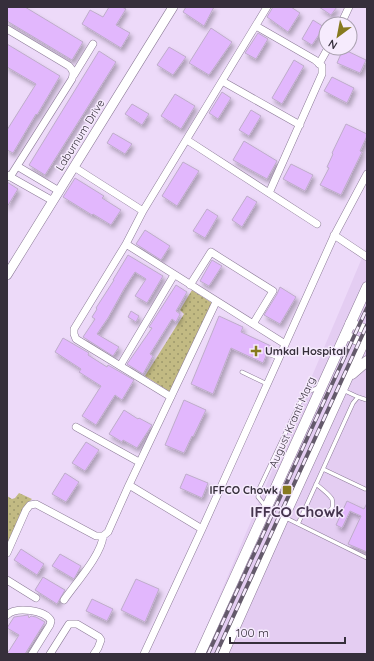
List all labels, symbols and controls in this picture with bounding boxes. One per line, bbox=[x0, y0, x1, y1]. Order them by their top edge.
north arrow bbox=[318, 16, 358, 56]
text: N bbox=[326, 36, 340, 53]
street label: Laburnum Drive bbox=[52, 97, 108, 173]
place label: Umkal Hospital bbox=[265, 344, 346, 358]
marker: Umkal Hospital bbox=[250, 345, 262, 357]
street label: August Kranti Marg bbox=[266, 374, 318, 470]
place label: IFFCO Chowk bbox=[209, 483, 278, 497]
marker: IFFCO Chowk bbox=[281, 484, 293, 496]
district label: IFFCO Chowk bbox=[250, 502, 344, 521]
scale bar bbox=[230, 619, 345, 645]
text: 100 m bbox=[236, 625, 269, 640]

